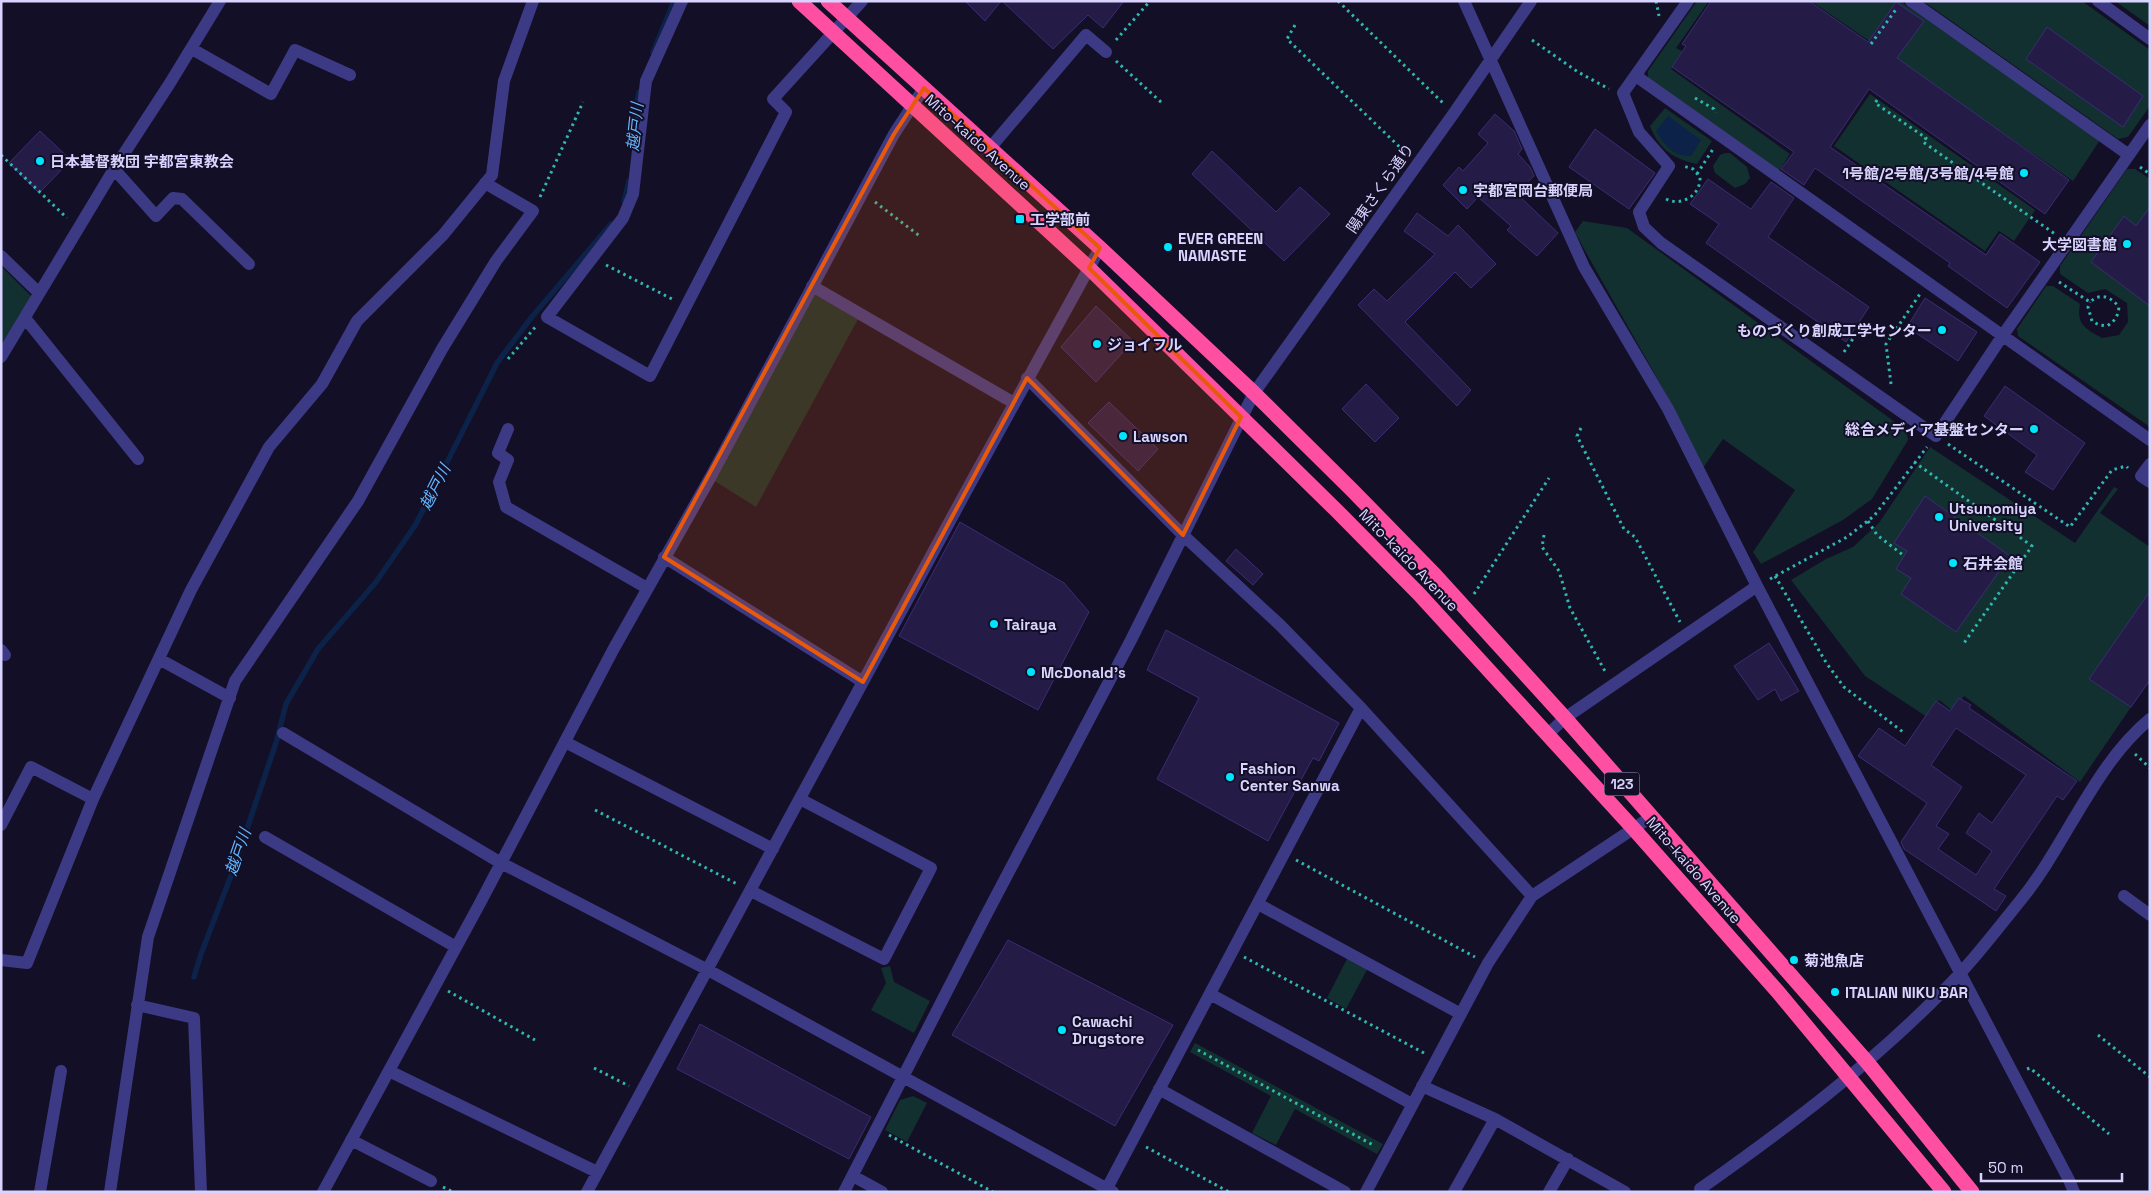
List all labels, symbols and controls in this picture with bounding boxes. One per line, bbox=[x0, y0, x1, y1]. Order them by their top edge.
street label: Mito-kaido Avenue bbox=[921, 90, 1035, 194]
water label: 越戸川 bbox=[622, 100, 648, 152]
street label: 陽東さくら通り bbox=[1342, 140, 1418, 236]
place label: 日本基督教団 宇都宮東教会 bbox=[50, 152, 234, 171]
marker: 日本基督教団 宇都宮東教会 bbox=[34, 155, 46, 167]
place label: 1号館/2号館/3号館/4号館 bbox=[1842, 164, 2014, 183]
marker: 1号館/2号館/3号館/4号館 bbox=[2018, 167, 2030, 179]
place label: 宇都宮岡台郵便局 bbox=[1473, 181, 1593, 200]
marker: 宇都宮岡台郵便局 bbox=[1457, 184, 1469, 196]
place label: 工学部前 bbox=[1030, 210, 1090, 229]
marker: 工学部前 bbox=[1014, 213, 1026, 225]
place label: EVER GREEN NAMASTE bbox=[1178, 229, 1263, 265]
place label: 大学図書館 bbox=[2042, 235, 2117, 254]
marker: 大学図書館 bbox=[2121, 238, 2133, 250]
marker: EVER GREEN NAMASTE bbox=[1162, 241, 1174, 253]
place label: ものづくり創成工学センター bbox=[1737, 321, 1932, 340]
marker: ものづくり創成工学センター bbox=[1936, 324, 1948, 336]
place label: ジョイフル bbox=[1107, 335, 1182, 354]
marker: ジョイフル bbox=[1091, 338, 1103, 350]
place label: 総合メディア基盤センター bbox=[1845, 420, 2024, 439]
marker: 総合メディア基盤センター bbox=[2028, 423, 2040, 435]
place label: Lawson bbox=[1133, 427, 1188, 446]
marker: Lawson bbox=[1117, 430, 1129, 442]
water label: 越戸川 bbox=[415, 459, 456, 513]
place label: Utsunomiya University bbox=[1949, 499, 2036, 535]
street label: Mito-kaido Avenue bbox=[1355, 505, 1463, 615]
marker: Utsunomiya University bbox=[1933, 511, 1945, 523]
place label: 石井会館 bbox=[1963, 554, 2023, 573]
marker: 石井会館 bbox=[1947, 557, 1959, 569]
place label: Tairaya bbox=[1004, 615, 1057, 634]
marker: Tairaya bbox=[988, 618, 1000, 630]
place label: McDonald's bbox=[1041, 663, 1126, 682]
marker: McDonald's bbox=[1025, 666, 1037, 678]
place label: Fashion Center Sanwa bbox=[1240, 759, 1340, 795]
marker: Fashion Center Sanwa bbox=[1224, 771, 1236, 783]
road number: 123 bbox=[1604, 772, 1640, 796]
street label: Mito-kaido Avenue bbox=[1643, 813, 1746, 927]
water label: 越戸川 bbox=[220, 824, 256, 878]
place label: 菊池魚店 bbox=[1804, 951, 1864, 970]
marker: 菊池魚店 bbox=[1788, 954, 1800, 966]
place label: ITALIAN NIKU BAR bbox=[1845, 983, 1968, 1002]
marker: ITALIAN NIKU BAR bbox=[1829, 986, 1841, 998]
place label: Cawachi Drugstore bbox=[1072, 1012, 1145, 1048]
marker: Cawachi Drugstore bbox=[1056, 1024, 1068, 1036]
scale bar bbox=[1981, 1150, 2122, 1182]
text: 50 m bbox=[1988, 1158, 2023, 1177]

